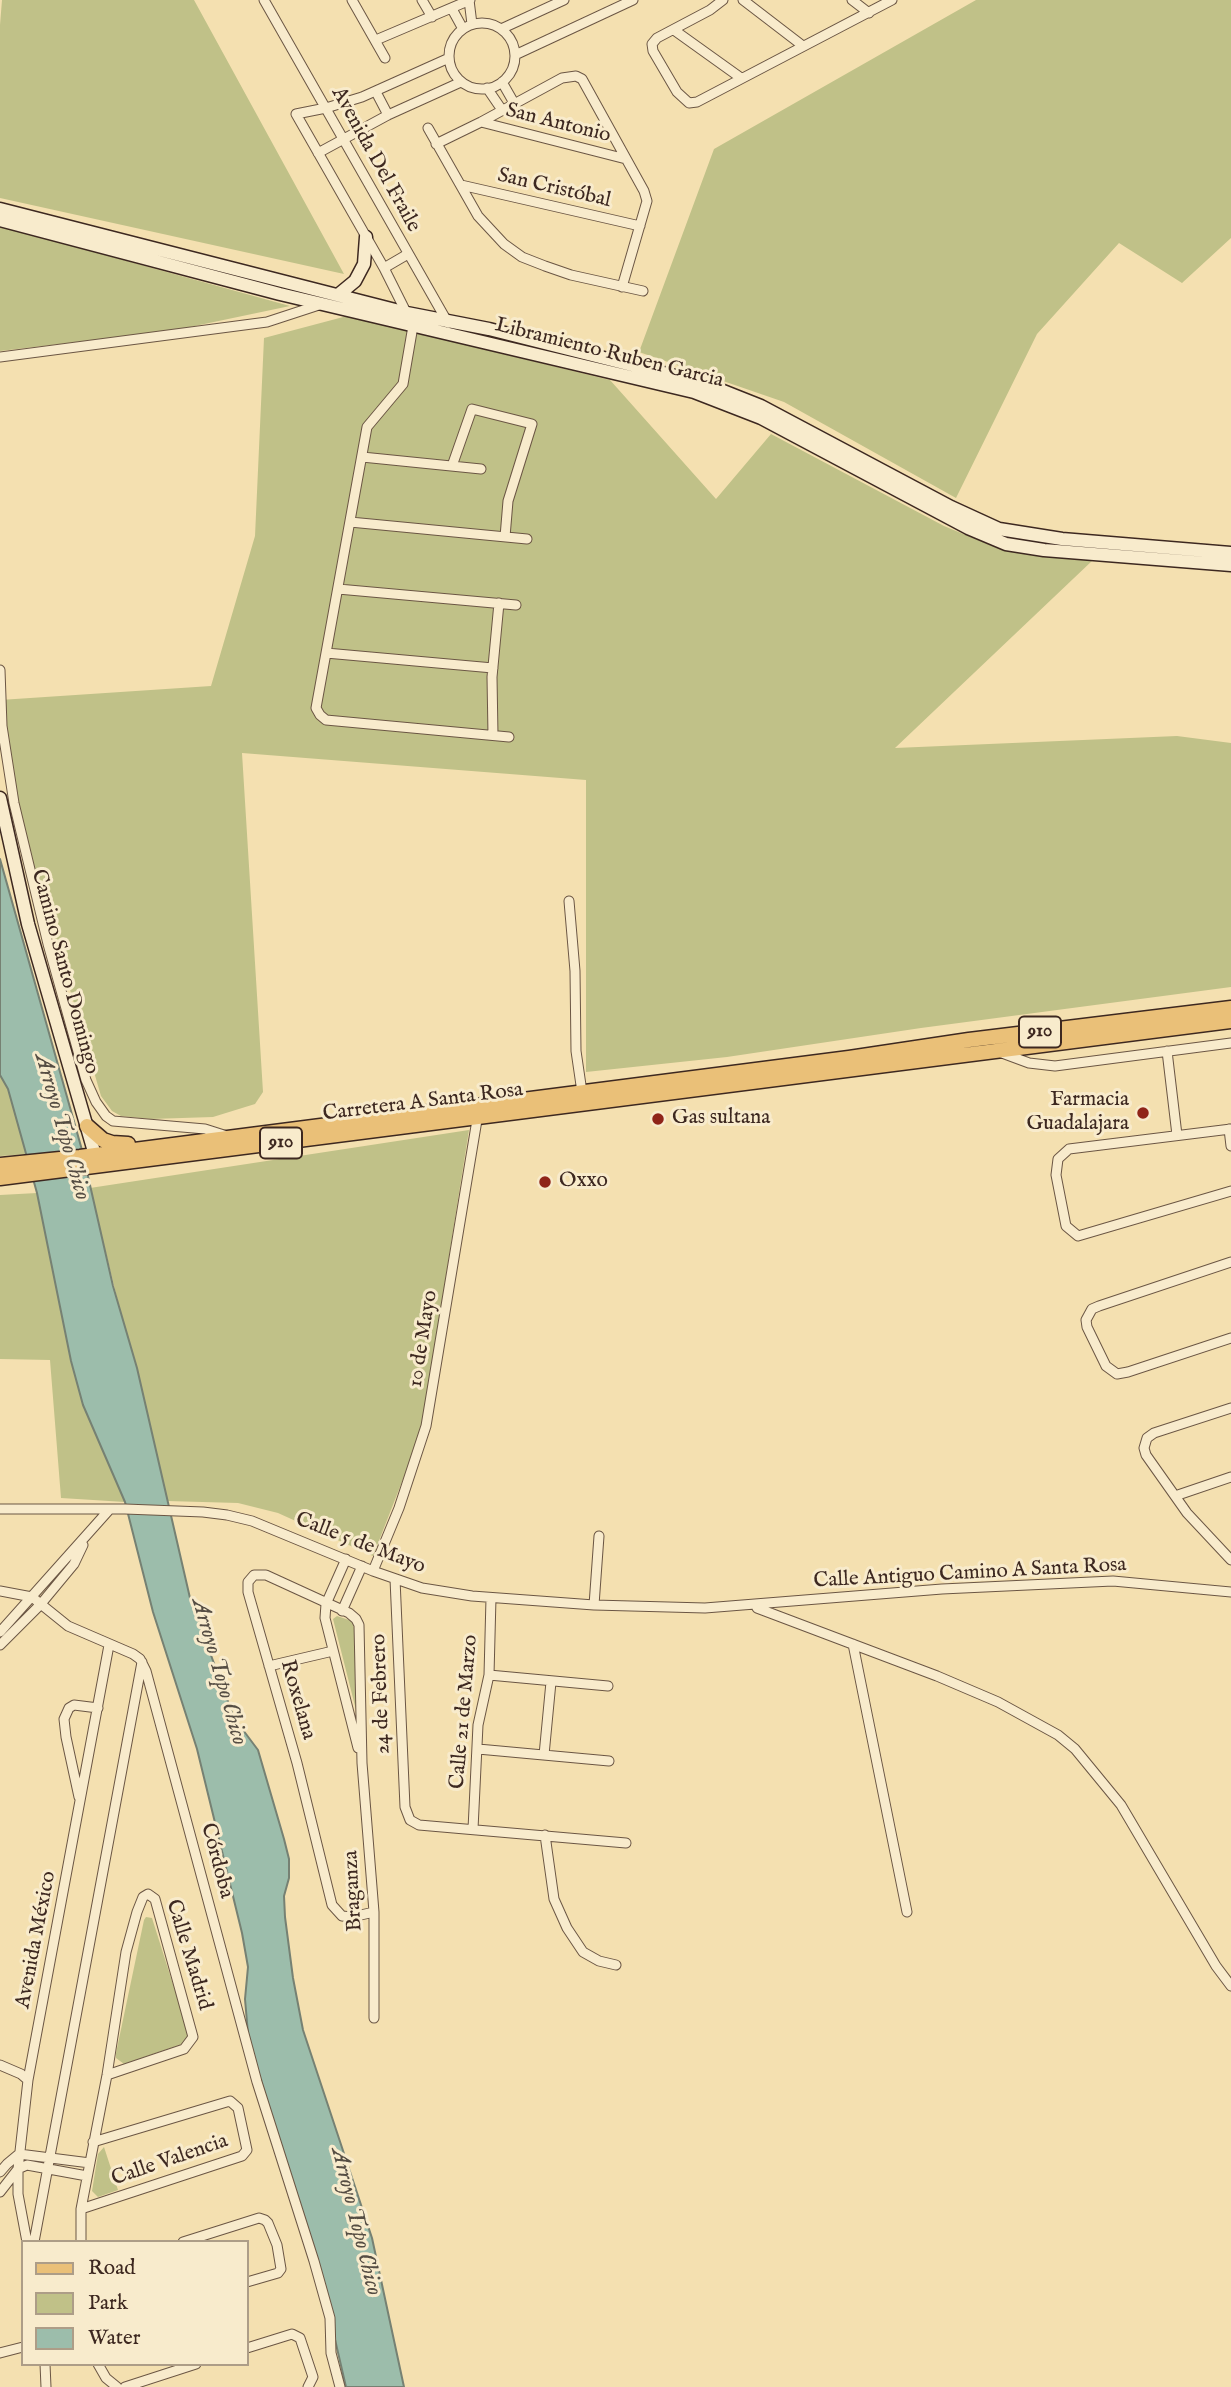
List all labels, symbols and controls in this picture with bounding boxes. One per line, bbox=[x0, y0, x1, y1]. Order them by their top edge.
street label: Avenida Del Fraile bbox=[325, 83, 425, 237]
street label: San Antonio bbox=[503, 99, 613, 149]
street label: San Cristóbal bbox=[495, 164, 613, 214]
street label: Libramiento Ruben Garcia bbox=[492, 313, 726, 395]
street label: Camino Santo Domingo bbox=[25, 867, 103, 1077]
road number: 910 bbox=[1019, 1016, 1061, 1048]
water label: Arroyo Topo Chico bbox=[27, 1051, 95, 1203]
street label: Carretera A Santa Rosa bbox=[321, 1078, 525, 1128]
place label: Farmacia Guadalajara bbox=[1026, 1088, 1129, 1138]
marker: Farmacia Guadalajara bbox=[1135, 1105, 1151, 1121]
place label: Gas sultana bbox=[672, 1106, 770, 1132]
marker: Gas sultana bbox=[650, 1111, 666, 1127]
road number: 910 bbox=[260, 1128, 302, 1158]
place label: Oxxo bbox=[559, 1169, 608, 1195]
marker: Oxxo bbox=[537, 1174, 553, 1190]
street label: 10 de Mayo bbox=[404, 1289, 444, 1389]
street label: Calle 5 de Mayo bbox=[291, 1508, 429, 1580]
street label: Calle Antiguo Camino A Santa Rosa bbox=[813, 1553, 1127, 1595]
water label: Arroyo Topo Chico bbox=[184, 1596, 252, 1748]
street label: 24 de Febrero bbox=[367, 1633, 397, 1755]
street label: Calle 21 de Marzo bbox=[446, 1634, 484, 1790]
street label: Roxelana bbox=[274, 1657, 320, 1743]
street label: Córdoba bbox=[194, 1821, 238, 1901]
street label: Braganza bbox=[339, 1850, 369, 1932]
street label: Avenida México bbox=[11, 1869, 63, 2011]
street label: Calle Madrid bbox=[159, 1897, 217, 2013]
street label: Calle Valencia bbox=[109, 2129, 231, 2193]
water label: Arroyo Topo Chico bbox=[323, 2145, 387, 2299]
legend bbox=[21, 2240, 248, 2366]
text: Road bbox=[88, 2255, 135, 2282]
text: Park bbox=[88, 2290, 128, 2317]
text: Water bbox=[88, 2325, 140, 2352]

